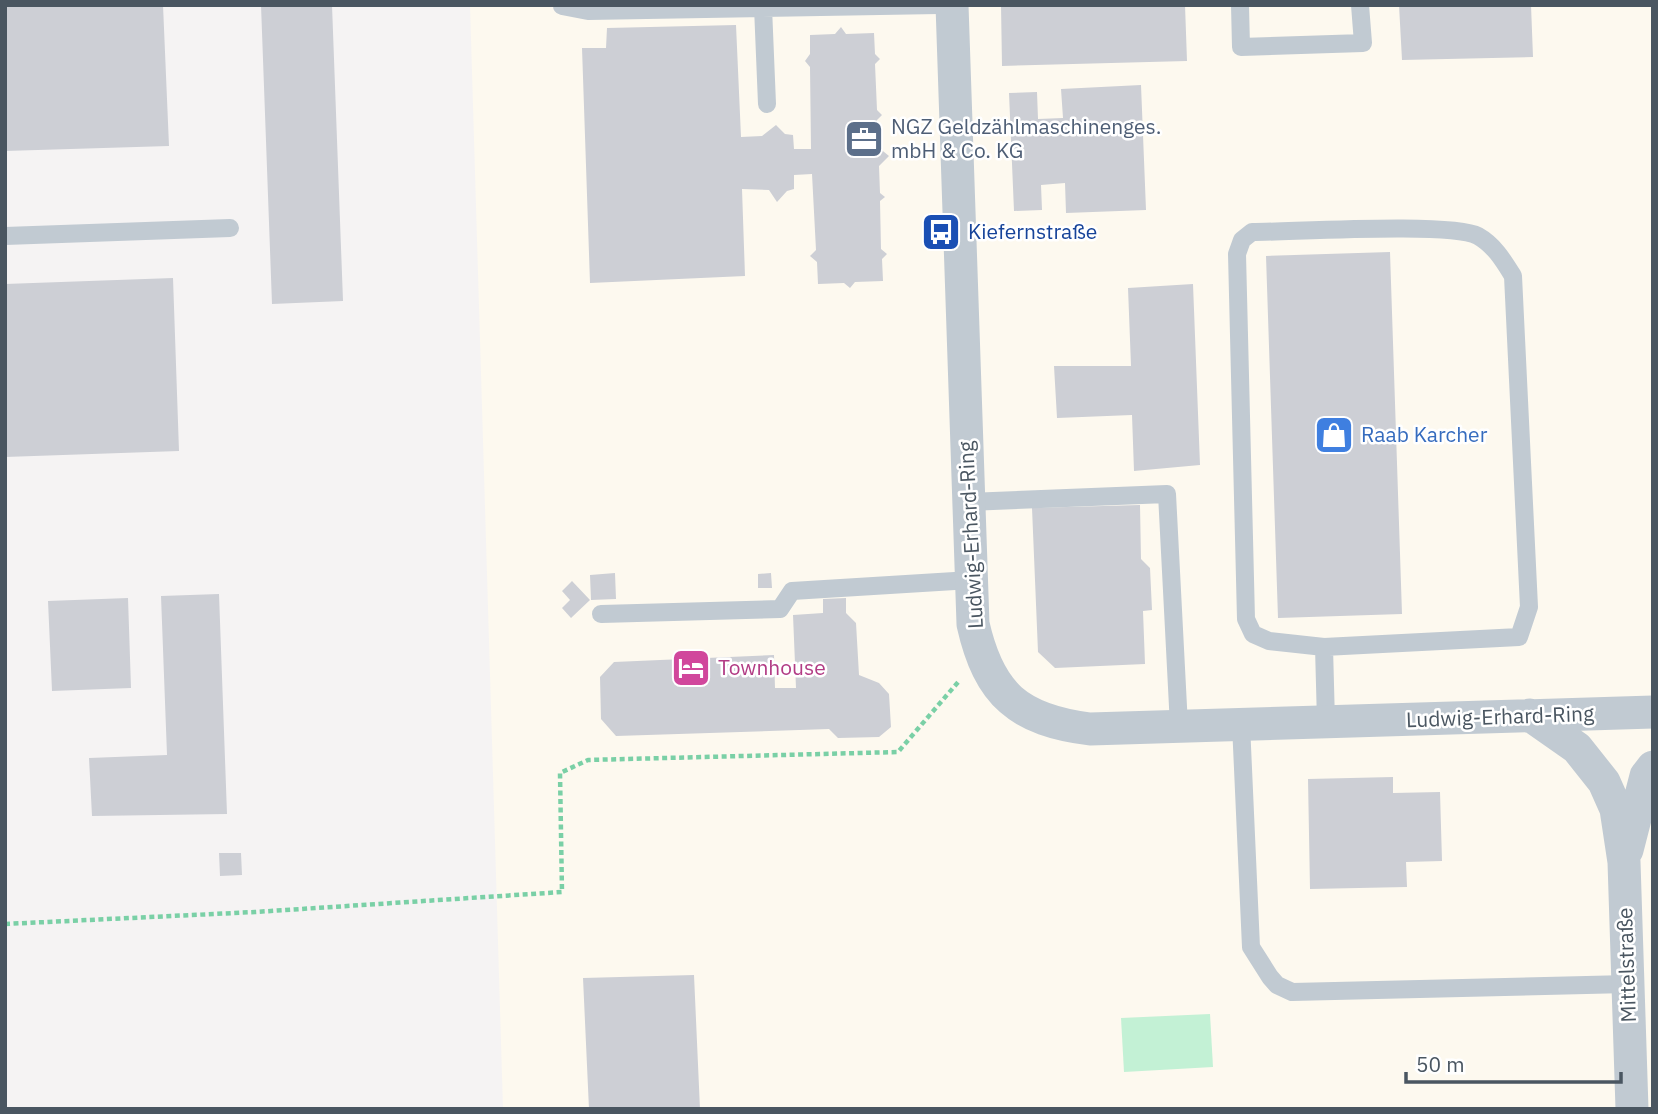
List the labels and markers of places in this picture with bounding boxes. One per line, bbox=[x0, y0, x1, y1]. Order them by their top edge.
place label: NGZ Geldzählmaschinenges. mbH & Co. KG bbox=[891, 112, 1161, 164]
office icon: NGZ Geldzählmaschinenges. mbH & Co. KG bbox=[843, 118, 885, 160]
bus stop icon: Kiefernstraße bbox=[920, 211, 962, 253]
place label: Kiefernstraße bbox=[968, 217, 1097, 245]
shop icon: Raab Karcher bbox=[1313, 414, 1355, 456]
place label: Raab Karcher bbox=[1361, 420, 1488, 448]
hotel icon: Townhouse bbox=[670, 647, 712, 689]
place label: Townhouse bbox=[718, 653, 826, 681]

